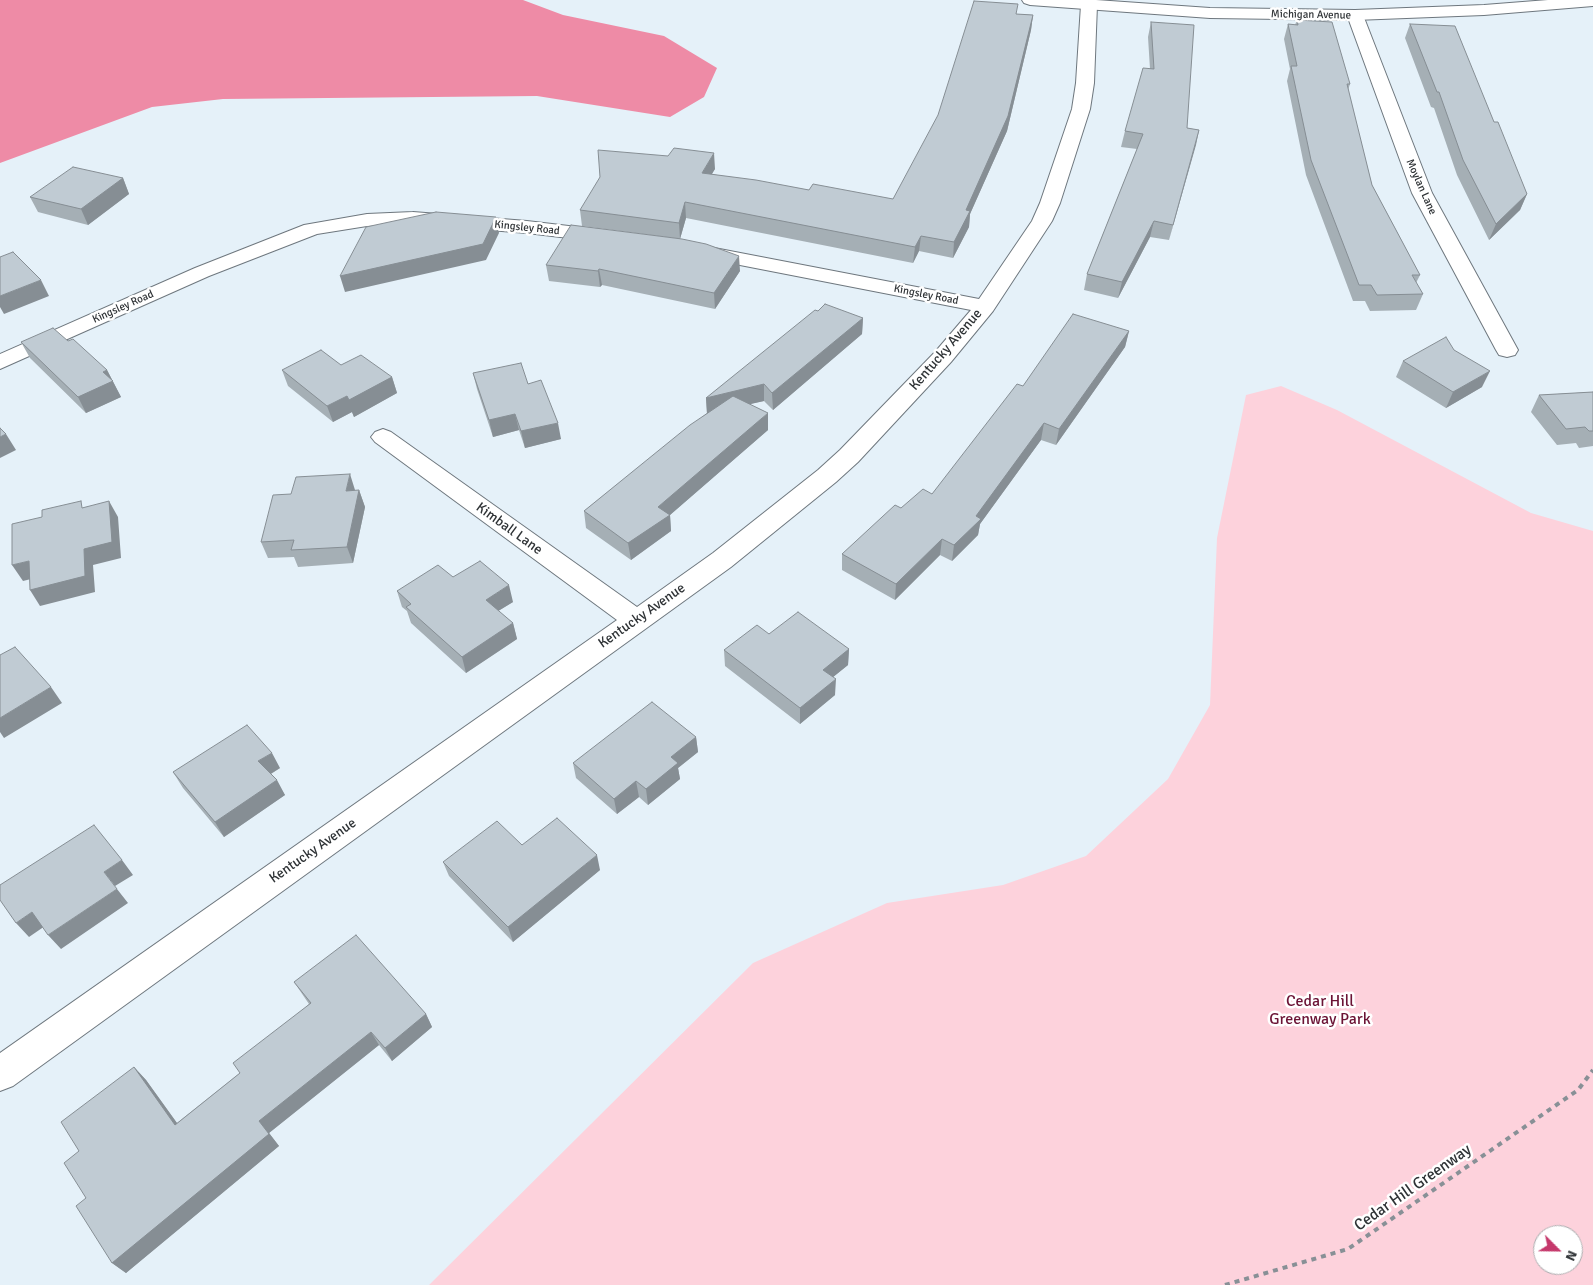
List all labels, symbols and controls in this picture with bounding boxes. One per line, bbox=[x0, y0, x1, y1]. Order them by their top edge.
street label: Michigan Avenue bbox=[1271, 8, 1351, 22]
street label: Moylan Lane bbox=[1403, 157, 1439, 217]
street label: Kingsley Road bbox=[494, 218, 560, 238]
street label: Kingsley Road bbox=[892, 282, 960, 308]
street label: Kingsley Road bbox=[90, 288, 156, 326]
street label: Kentucky Avenue bbox=[906, 306, 986, 394]
street label: Kimball Lane bbox=[473, 499, 545, 559]
street label: Kentucky Avenue bbox=[595, 580, 689, 652]
street label: Kentucky Avenue bbox=[266, 815, 360, 887]
park label: Cedar Hill Greenway Park bbox=[1269, 992, 1371, 1030]
street label: Cedar Hill Greenway bbox=[1351, 1140, 1475, 1236]
north arrow bbox=[1533, 1225, 1583, 1275]
text: N bbox=[1562, 1248, 1581, 1263]

